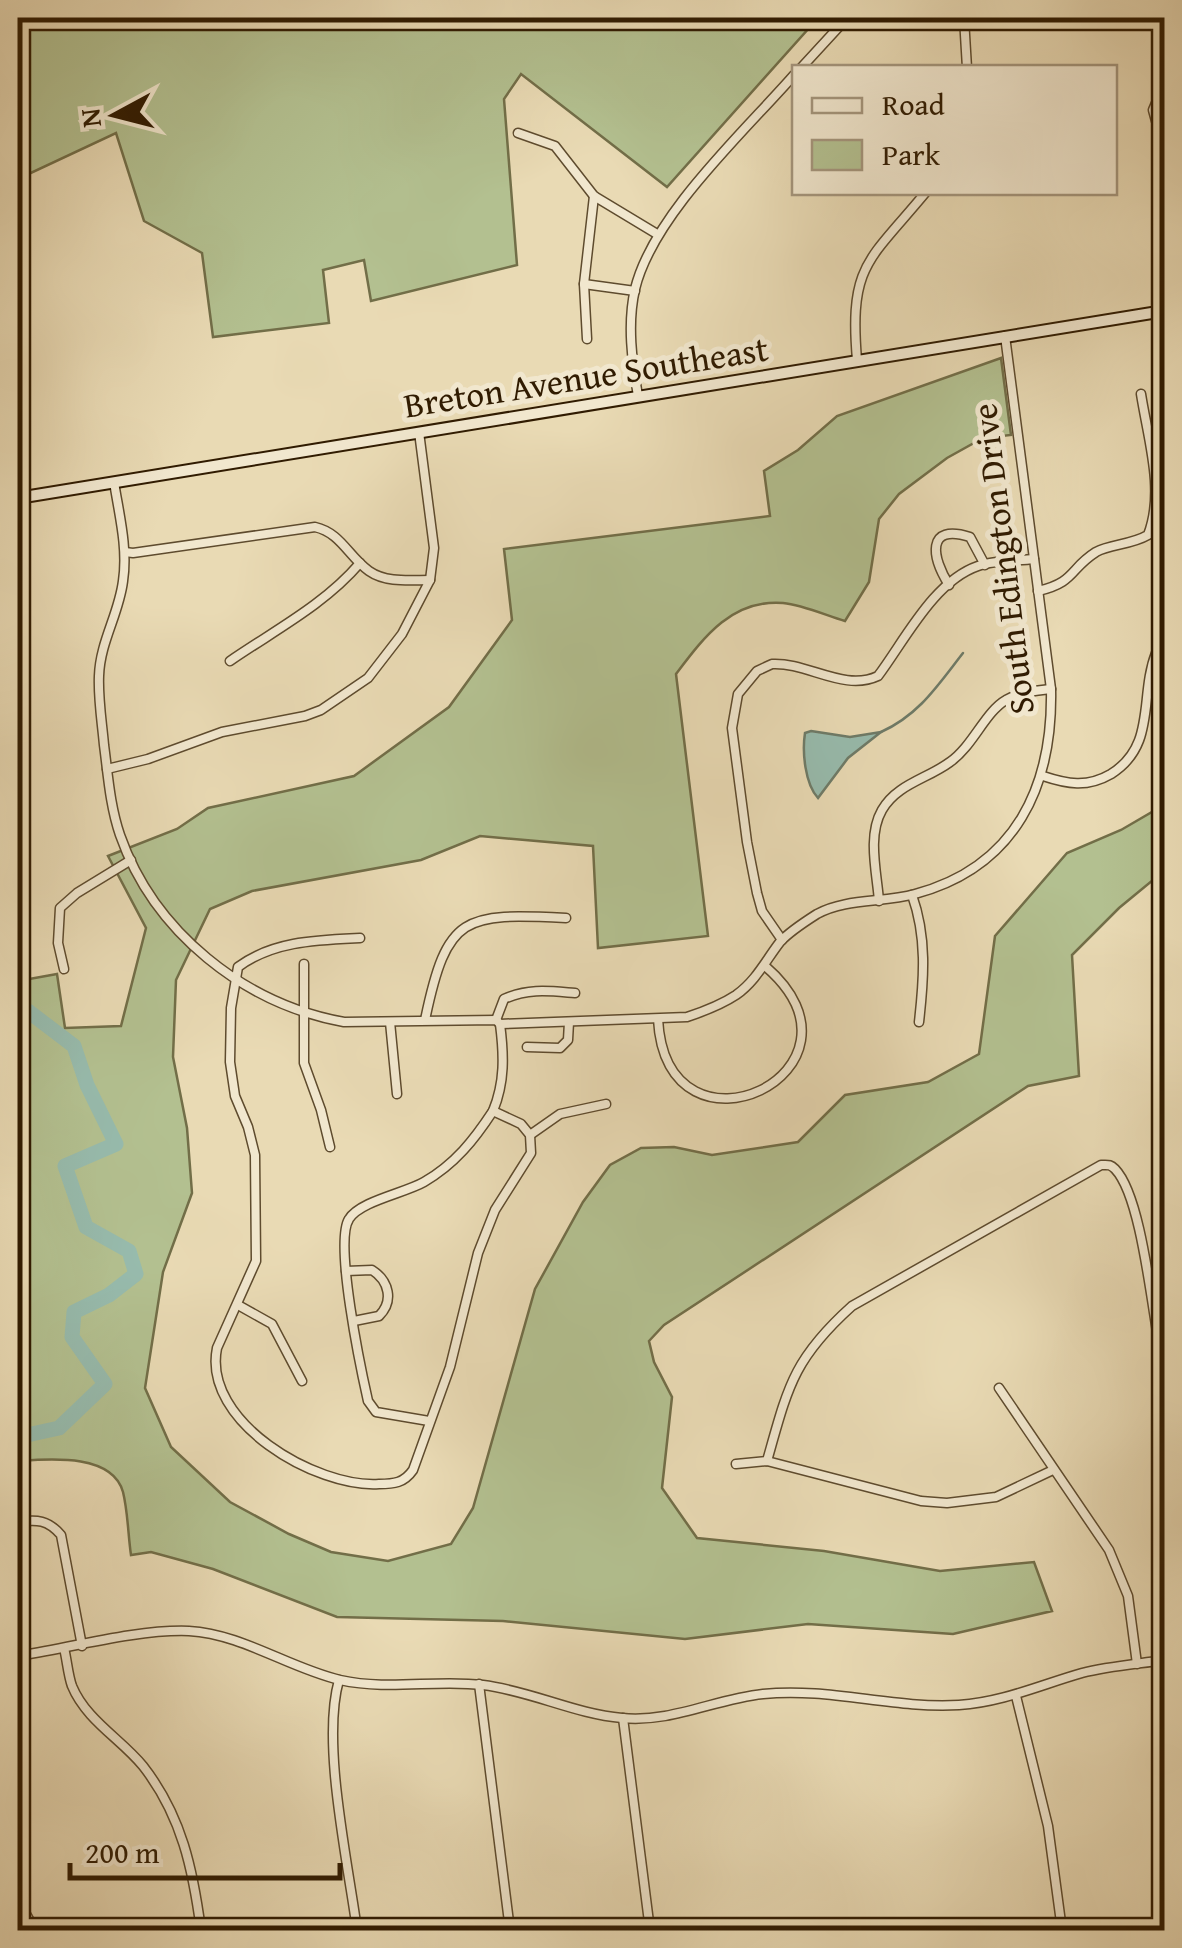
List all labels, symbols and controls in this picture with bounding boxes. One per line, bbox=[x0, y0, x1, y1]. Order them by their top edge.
north arrow bbox=[65, 65, 165, 165]
legend bbox=[792, 65, 1117, 195]
text: Road bbox=[882, 82, 945, 126]
text: N bbox=[68, 106, 111, 130]
text: Park bbox=[882, 132, 941, 176]
street label: Breton Avenue Southeast bbox=[400, 323, 772, 430]
street label: South Edington Drive bbox=[958, 401, 1047, 717]
scale bar bbox=[70, 1818, 340, 1880]
text: 200 m bbox=[85, 1830, 160, 1874]

